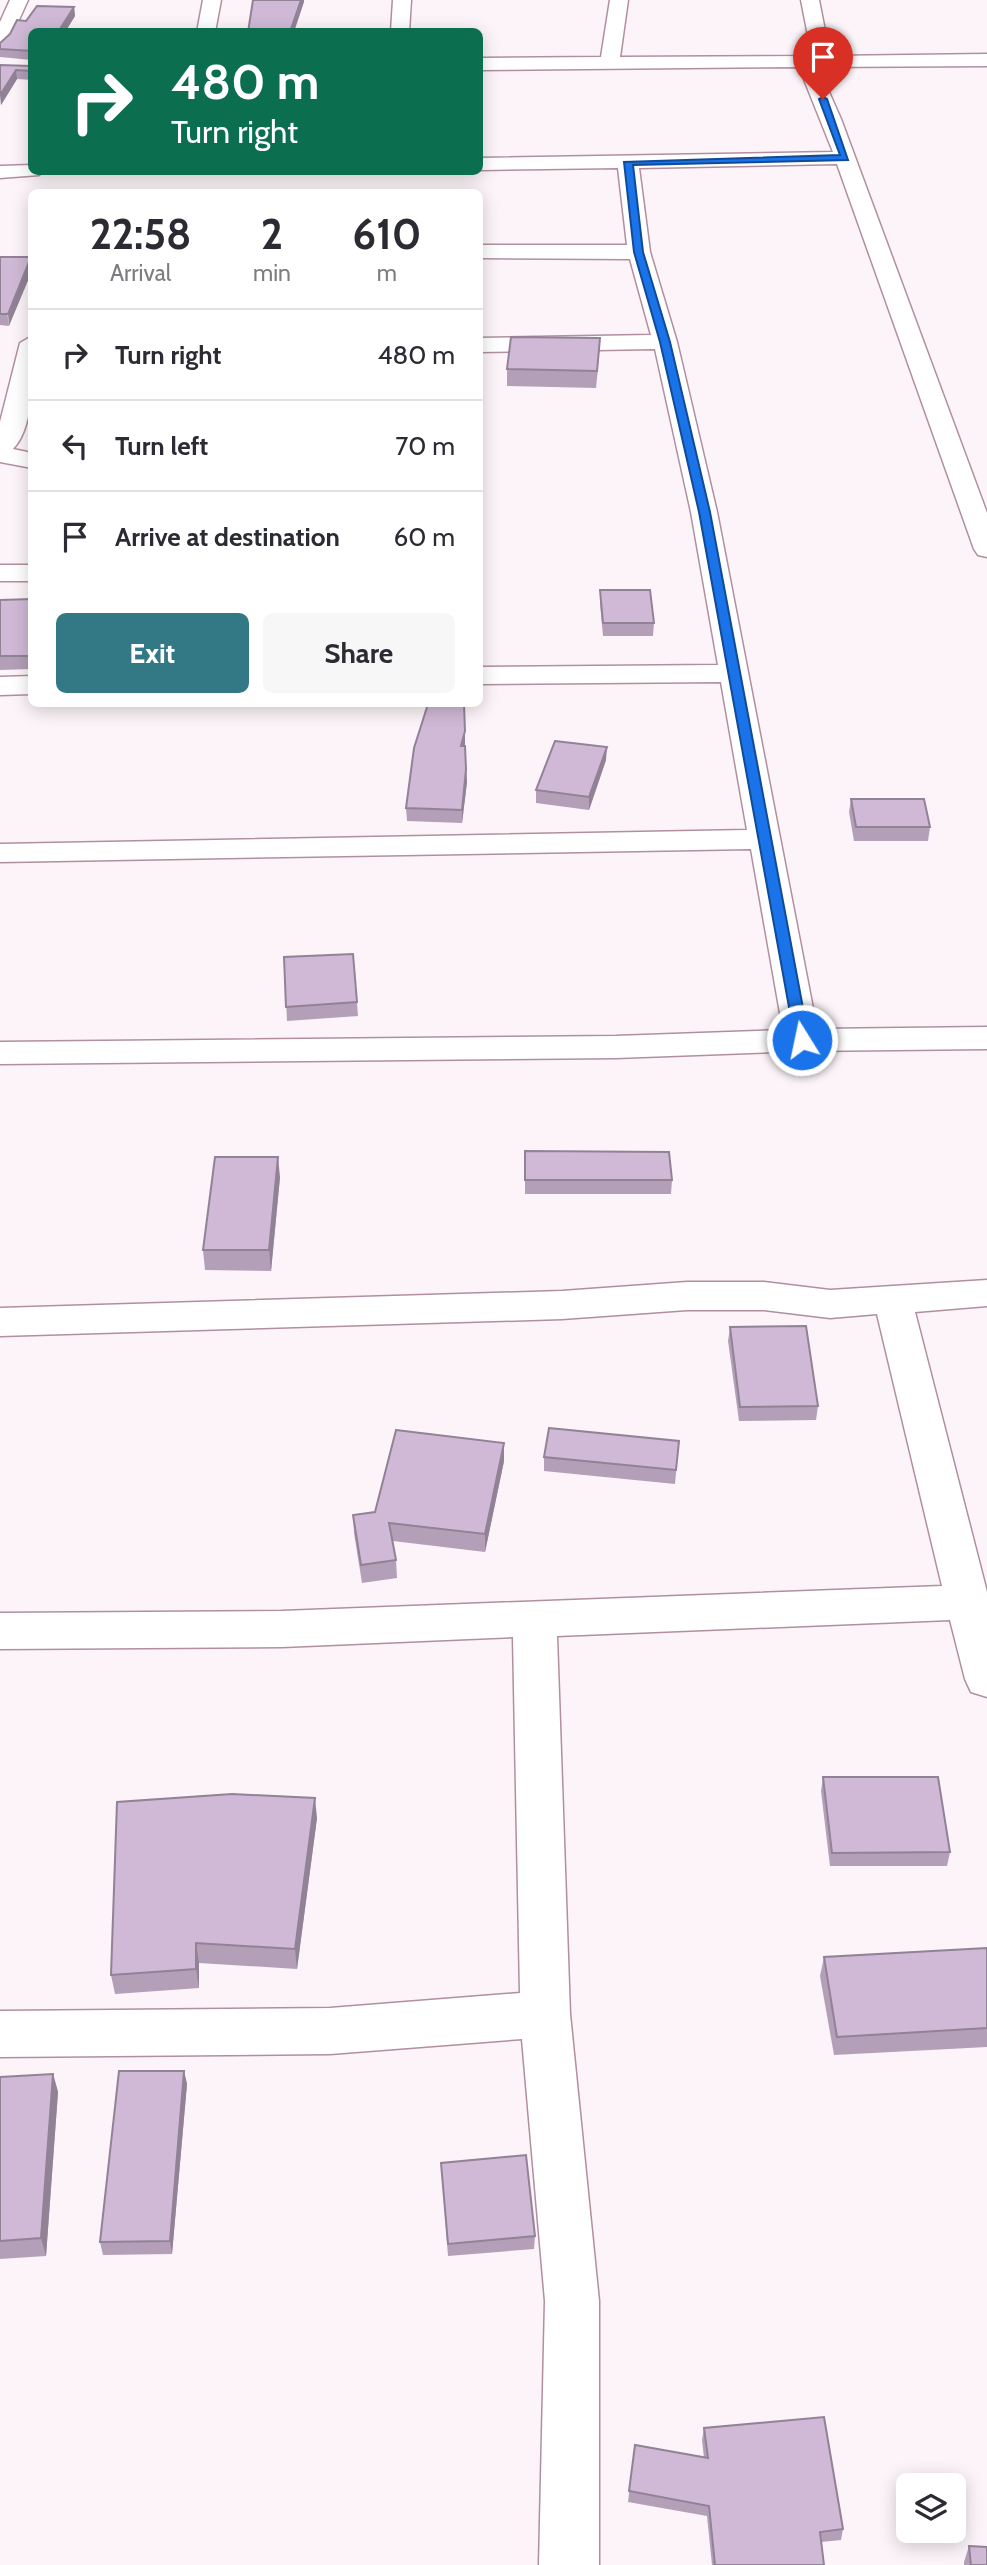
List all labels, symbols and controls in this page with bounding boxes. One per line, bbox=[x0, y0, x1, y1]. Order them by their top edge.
pin bbox=[793, 27, 853, 99]
icon: arrive bbox=[804, 38, 842, 76]
text: 480 m bbox=[171, 52, 319, 111]
icon: right bbox=[56, 56, 147, 147]
text: Turn right bbox=[171, 112, 298, 151]
text: 22:58 bbox=[90, 208, 191, 260]
text: 2 bbox=[261, 208, 283, 260]
text: 610 bbox=[353, 208, 421, 260]
text: Arrival bbox=[110, 259, 171, 287]
text: min bbox=[253, 259, 291, 287]
text: m bbox=[377, 259, 397, 287]
icon: right bbox=[56, 336, 94, 374]
text: Turn right bbox=[115, 339, 221, 371]
text: 480 m bbox=[377, 339, 455, 371]
icon: left bbox=[56, 427, 94, 465]
text: Turn left bbox=[115, 430, 208, 462]
text: 70 m bbox=[395, 430, 455, 462]
icon: arrive bbox=[56, 518, 94, 556]
text: Arrive at destination bbox=[115, 521, 340, 553]
text: 60 m bbox=[393, 521, 455, 553]
button: Exit bbox=[56, 613, 249, 693]
button: Share bbox=[263, 613, 455, 693]
position arrow bbox=[765, 1003, 839, 1077]
map controls bbox=[896, 2473, 966, 2543]
button: layers bbox=[896, 2473, 966, 2543]

